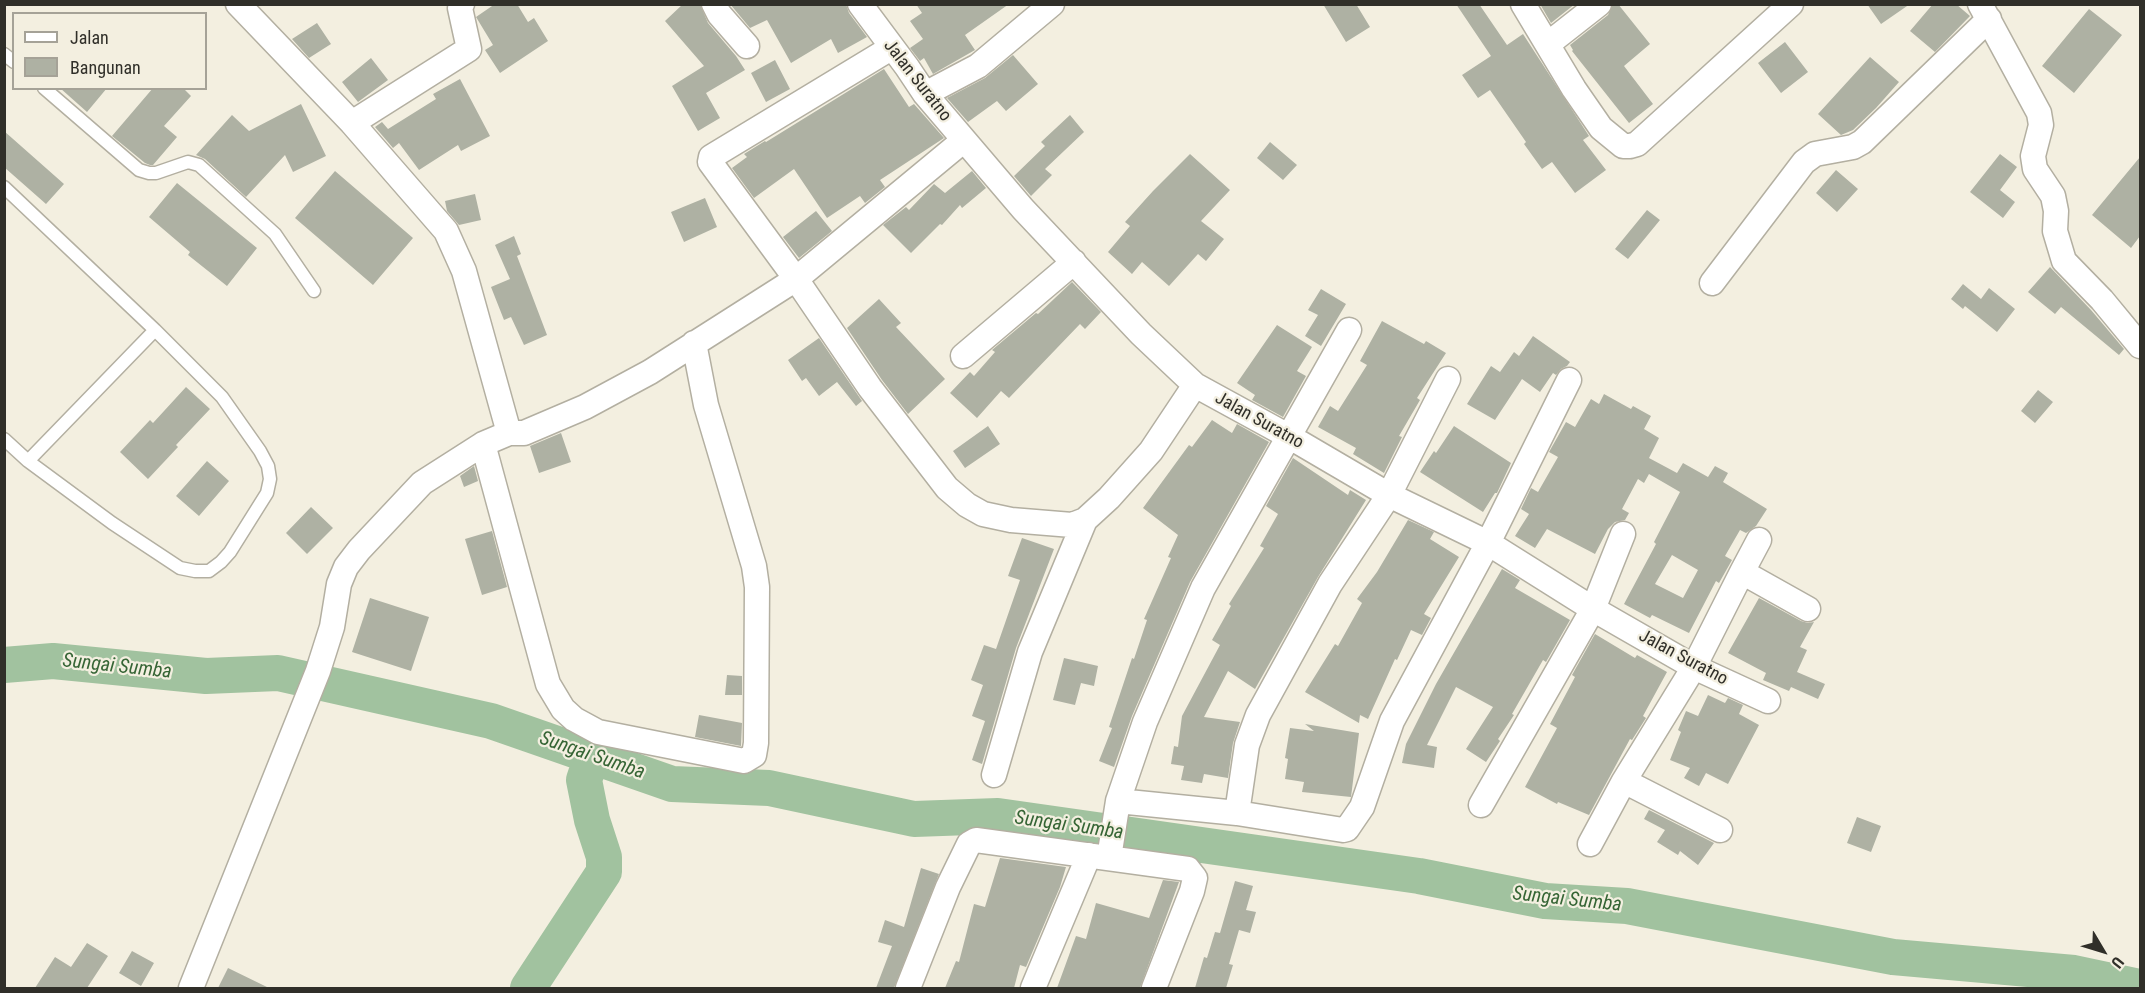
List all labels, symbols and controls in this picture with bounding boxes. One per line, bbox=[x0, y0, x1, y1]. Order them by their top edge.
legend bbox=[12, 12, 207, 90]
text: Jalan bbox=[70, 27, 109, 48]
street label: Jalan Suratno bbox=[878, 36, 956, 126]
text: Bangunan bbox=[70, 57, 141, 78]
street label: Jalan Suratno bbox=[1211, 388, 1307, 454]
street label: Jalan Suratno bbox=[1635, 626, 1731, 690]
water label: Sungai Sumba bbox=[61, 649, 173, 685]
water label: Sungai Sumba bbox=[536, 727, 648, 785]
water label: Sungai Sumba bbox=[1013, 806, 1125, 846]
water label: Sungai Sumba bbox=[1511, 882, 1623, 918]
north arrow bbox=[2073, 921, 2133, 981]
text: U bbox=[2107, 953, 2128, 972]

